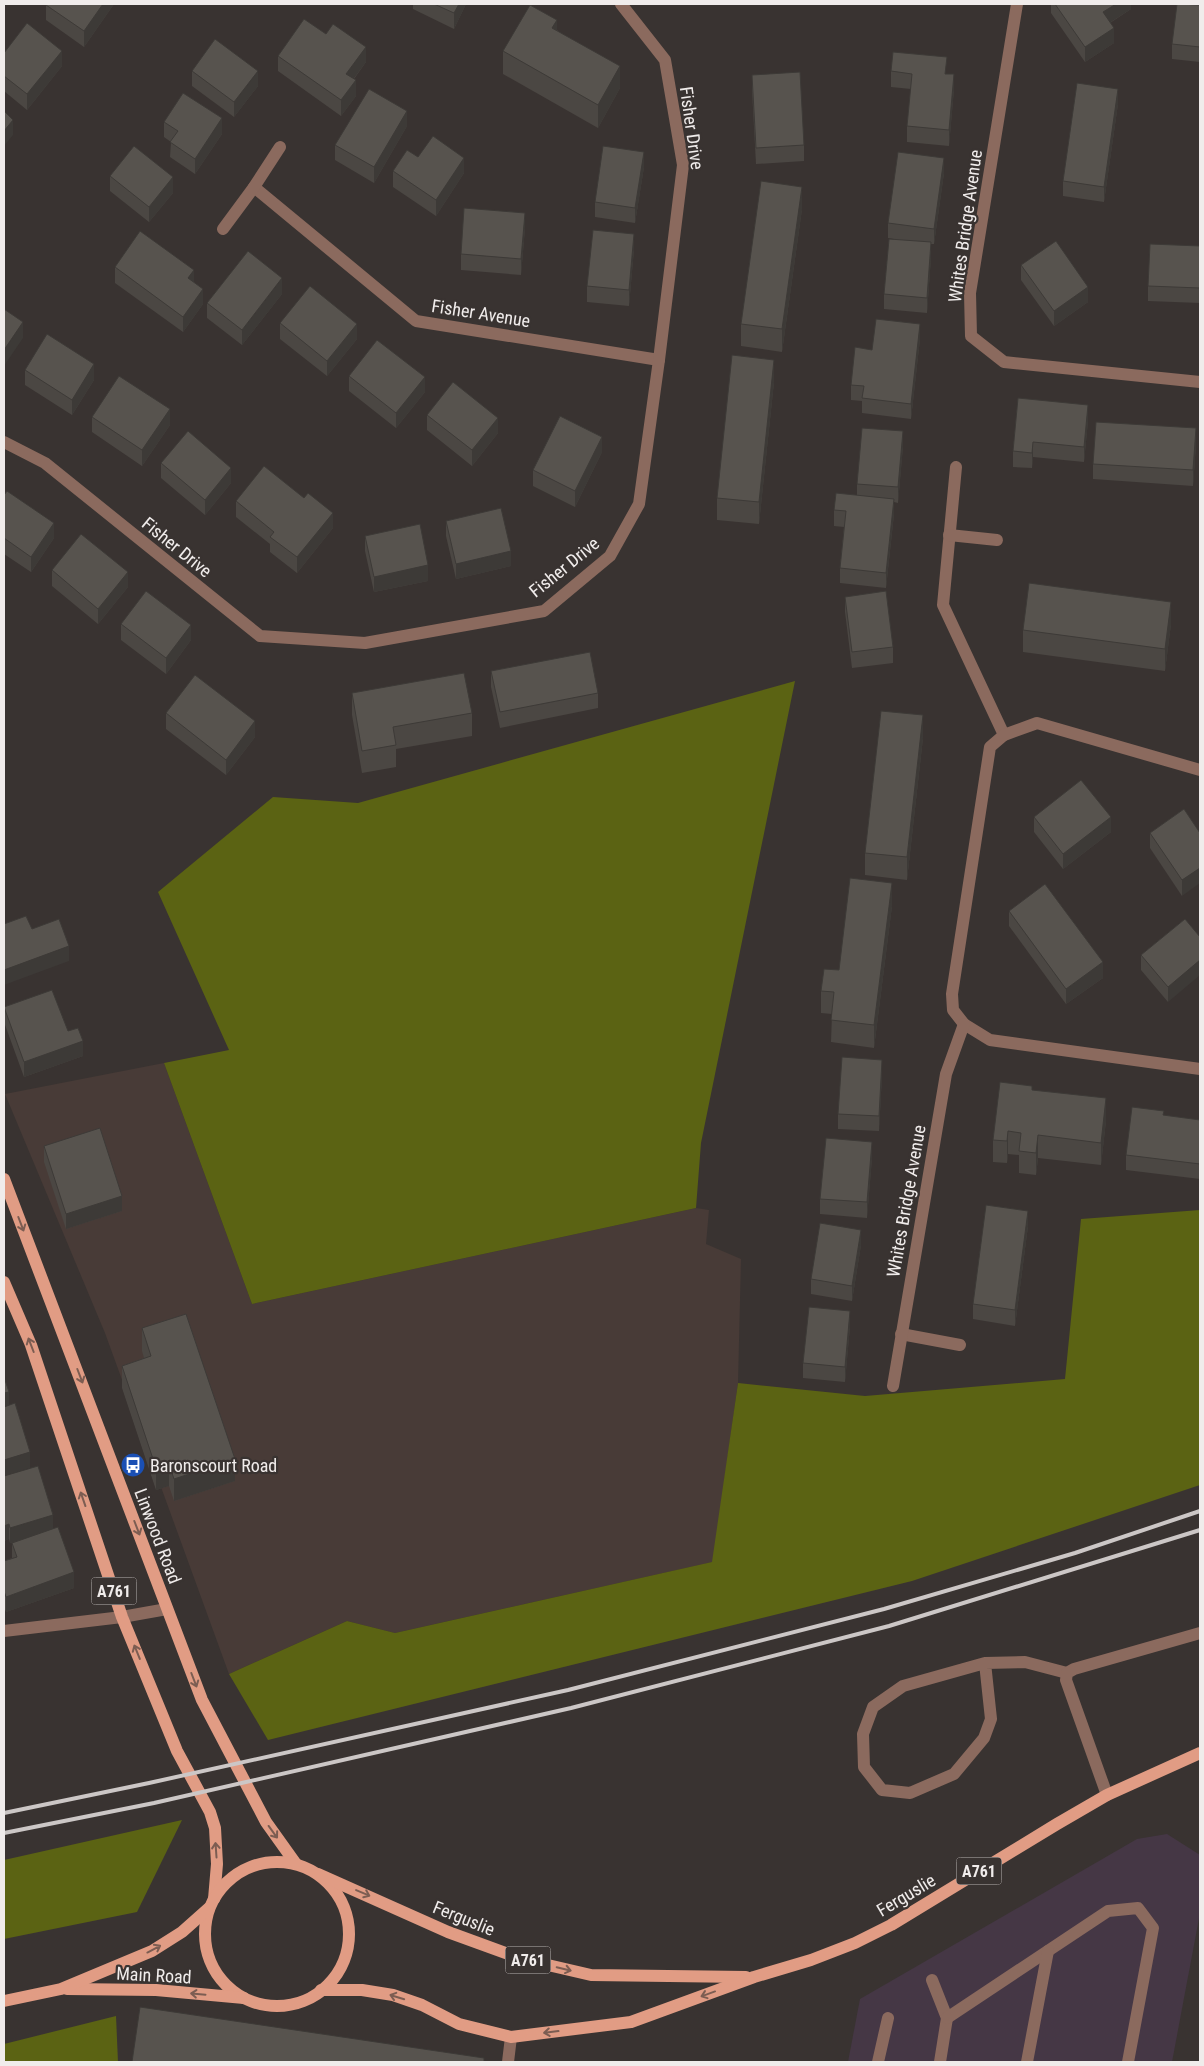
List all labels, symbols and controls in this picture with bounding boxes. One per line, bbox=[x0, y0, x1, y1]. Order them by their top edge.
street label: Fisher Drive bbox=[676, 85, 708, 171]
street label: Whites Bridge Avenue bbox=[944, 148, 986, 304]
street label: Fisher Avenue bbox=[430, 295, 532, 331]
street label: Fisher Drive bbox=[138, 513, 216, 581]
street label: Fisher Drive bbox=[525, 533, 603, 601]
street label: Whites Bridge Avenue bbox=[882, 1123, 930, 1279]
one-way arrow bbox=[17, 1216, 26, 1231]
one-way arrow bbox=[26, 1338, 35, 1353]
one-way arrow bbox=[76, 1368, 85, 1383]
bus stop icon: Baronscourt Road bbox=[120, 1452, 146, 1478]
place label: Baronscourt Road bbox=[150, 1455, 277, 1476]
street label: Linwood Road bbox=[130, 1485, 186, 1587]
one-way arrow bbox=[78, 1492, 87, 1507]
one-way arrow bbox=[133, 1520, 142, 1535]
road number: A761 bbox=[92, 1578, 136, 1604]
one-way arrow bbox=[132, 1645, 141, 1660]
one-way arrow bbox=[190, 1672, 199, 1687]
one-way arrow bbox=[268, 1825, 278, 1839]
one-way arrow bbox=[212, 1842, 221, 1858]
road number: A761 bbox=[956, 1858, 1002, 1884]
street label: Ferguslie bbox=[873, 1869, 939, 1921]
one-way arrow bbox=[355, 1889, 370, 1899]
street label: Ferguslie bbox=[430, 1896, 498, 1940]
one-way arrow bbox=[146, 1944, 161, 1954]
road number: A761 bbox=[506, 1946, 550, 1974]
street label: Main Road bbox=[116, 1963, 192, 1987]
one-way arrow bbox=[555, 1965, 571, 1974]
one-way arrow bbox=[190, 1989, 206, 1999]
one-way arrow bbox=[701, 1990, 716, 1999]
one-way arrow bbox=[389, 1991, 405, 2001]
one-way arrow bbox=[543, 2027, 559, 2037]

